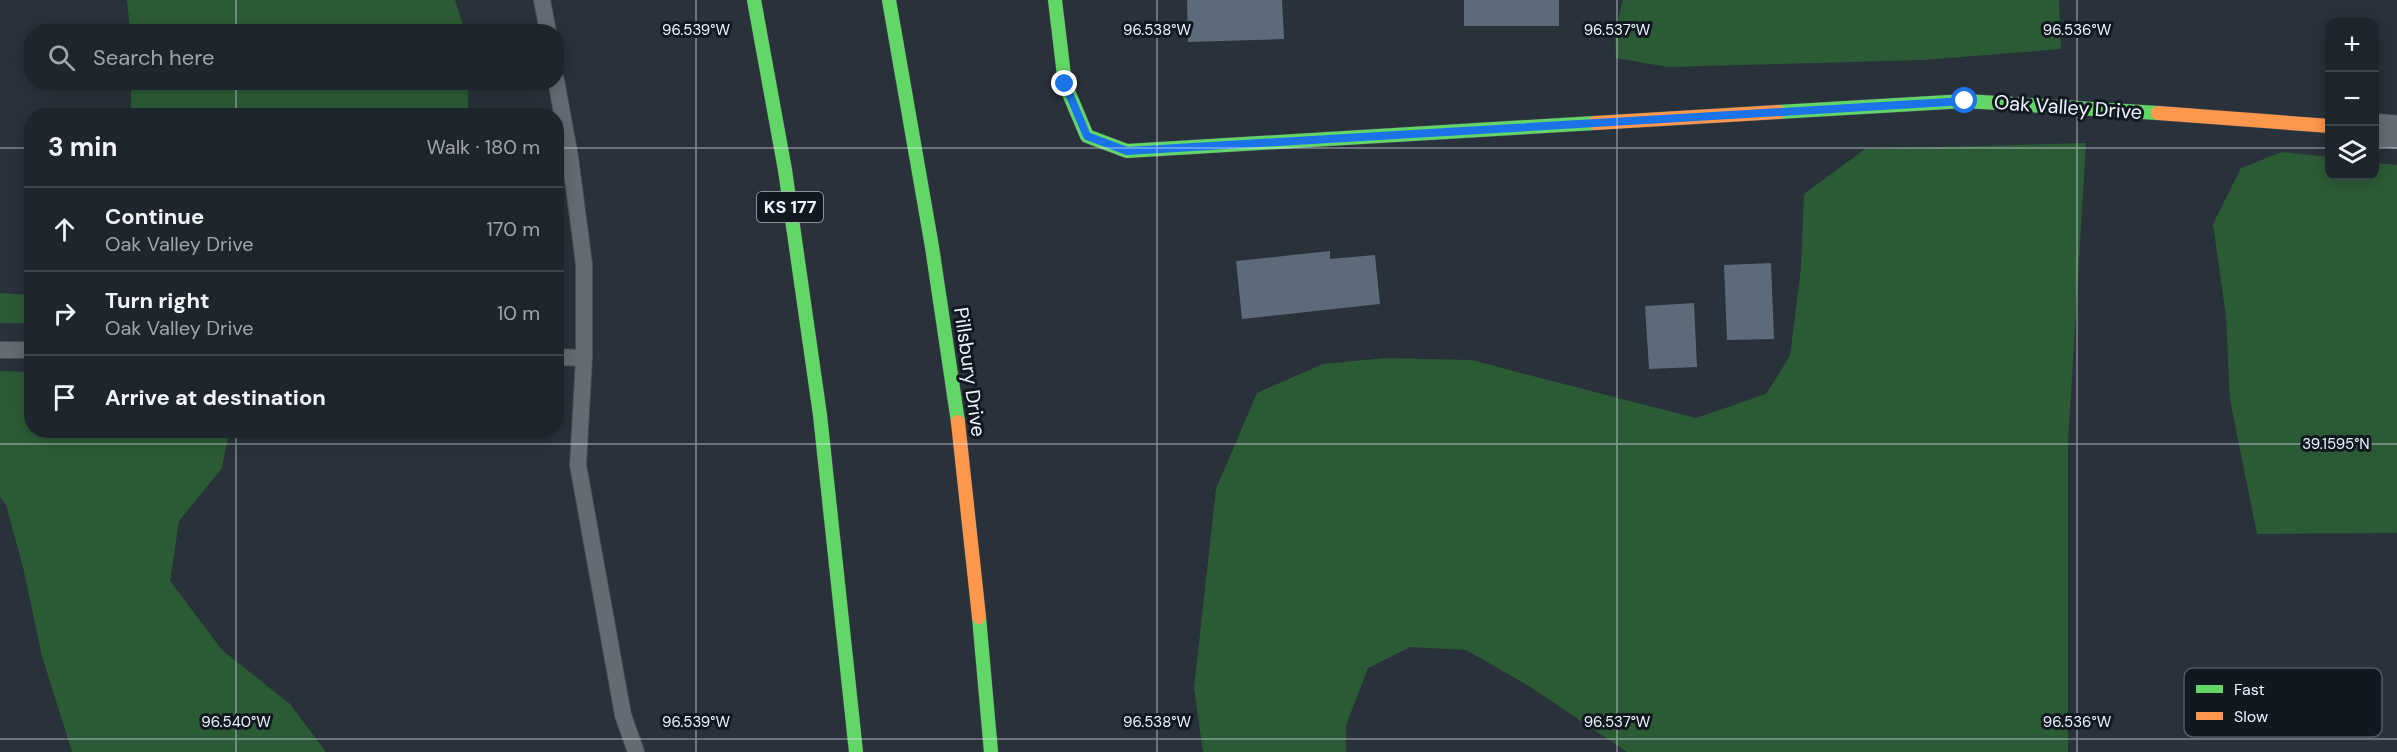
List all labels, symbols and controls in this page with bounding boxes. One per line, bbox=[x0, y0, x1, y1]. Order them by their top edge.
map controls bbox=[2325, 18, 2379, 180]
button: + bbox=[2325, 18, 2379, 72]
text: 96.539°W bbox=[662, 20, 730, 40]
text: 96.538°W bbox=[1123, 20, 1191, 40]
text: 96.537°W bbox=[1584, 20, 1651, 40]
text: 96.536°W bbox=[2043, 20, 2112, 40]
search box bbox=[24, 24, 564, 90]
icon: search bbox=[45, 41, 78, 74]
text: Search here bbox=[93, 43, 214, 72]
route end bbox=[1051, 70, 1077, 96]
button: − bbox=[2325, 72, 2379, 126]
route start bbox=[1951, 87, 1977, 113]
street label: Oak Valley Drive bbox=[1993, 89, 2143, 125]
button: layers bbox=[2325, 126, 2379, 180]
text: 3 min bbox=[48, 130, 117, 164]
text: Walk · 180 m bbox=[426, 134, 540, 160]
road number: KS 177 bbox=[757, 192, 823, 222]
text: Continue bbox=[105, 202, 204, 231]
icon: ahead bbox=[48, 213, 81, 246]
text: 170 m bbox=[487, 216, 540, 242]
text: Oak Valley Drive bbox=[105, 231, 254, 257]
text: Turn right bbox=[105, 286, 210, 315]
icon: right bbox=[48, 297, 81, 330]
text: 10 m bbox=[497, 300, 540, 326]
street label: Pillsbury Drive bbox=[948, 306, 992, 438]
text: Oak Valley Drive bbox=[105, 315, 254, 341]
icon: arrive bbox=[48, 381, 81, 414]
text: Arrive at destination bbox=[105, 383, 326, 412]
text: 39.1595°N bbox=[2302, 434, 2370, 454]
legend bbox=[2184, 668, 2382, 737]
text: Fast bbox=[2234, 679, 2265, 700]
text: Slow bbox=[2234, 706, 2268, 727]
text: 96.540°W bbox=[201, 712, 271, 732]
text: 96.539°W bbox=[662, 712, 730, 732]
text: 96.538°W bbox=[1123, 712, 1191, 732]
text: 96.537°W bbox=[1584, 712, 1651, 732]
text: 96.536°W bbox=[2043, 712, 2112, 732]

